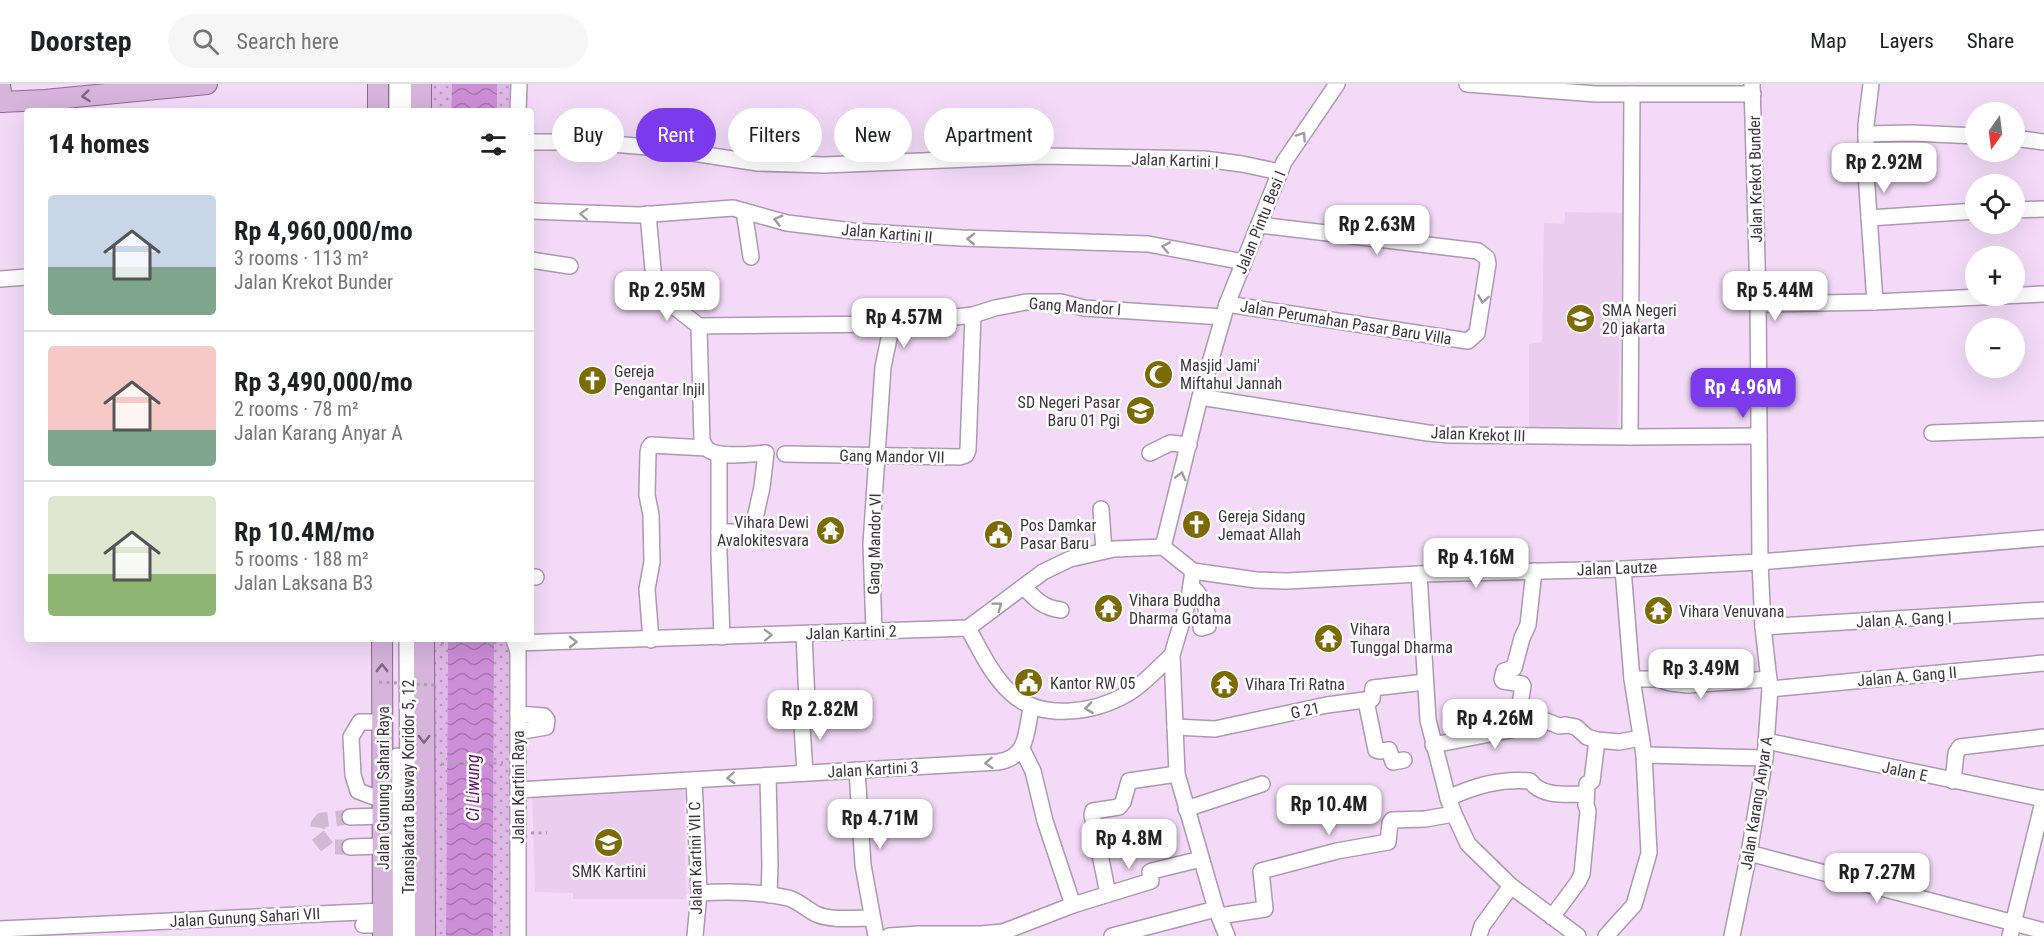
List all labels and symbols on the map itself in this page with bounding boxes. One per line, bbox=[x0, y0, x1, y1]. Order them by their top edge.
one-way arrow bbox=[81, 89, 91, 102]
north arrow bbox=[1965, 102, 2025, 162]
street label: Jalan Krekot Bunder bbox=[1745, 115, 1766, 243]
one-way arrow bbox=[1295, 132, 1306, 143]
pin: Rp 2.92M bbox=[1822, 143, 1946, 194]
street label: Jalan Kartini I bbox=[1131, 149, 1219, 172]
street label: Jalan Pintu Besi I bbox=[1231, 168, 1290, 276]
pin: Rp 2.63M bbox=[1315, 205, 1439, 256]
one-way arrow bbox=[580, 207, 589, 220]
one-way arrow bbox=[773, 215, 783, 227]
street label: Jalan Kartini II bbox=[841, 220, 933, 247]
one-way arrow bbox=[967, 232, 976, 245]
one-way arrow bbox=[1161, 241, 1171, 254]
pin: Rp 2.95M bbox=[605, 271, 729, 322]
pin: Rp 5.44M bbox=[1713, 271, 1837, 322]
street label: Gang Mandor I bbox=[1028, 294, 1122, 319]
one-way arrow bbox=[1477, 294, 1489, 303]
street label: Jalan Perumahan Pasar Baru Villa bbox=[1239, 296, 1453, 349]
pin: Rp 4.57M bbox=[842, 298, 966, 349]
place label: SMA Negeri 20 jakarta bbox=[1602, 301, 1677, 338]
school or university icon: SMA Negeri 20 jakarta bbox=[1565, 303, 1597, 335]
place label: Masjid Jami' Miftahul Jannah bbox=[1180, 356, 1282, 393]
mosque icon: Masjid Jami' Miftahul Jannah bbox=[1143, 358, 1175, 390]
place label: Gereja Pengantar Injil bbox=[614, 362, 705, 399]
church icon: Gereja Pengantar Injil bbox=[577, 364, 609, 396]
pin: Rp 4.96M bbox=[1681, 368, 1805, 419]
place label: SD Negeri Pasar Baru 01 Pgi bbox=[1018, 393, 1120, 430]
school or university icon: SD Negeri Pasar Baru 01 Pgi bbox=[1125, 395, 1157, 427]
street label: Jalan Krekot III bbox=[1430, 423, 1526, 446]
street label: Gang Mandor VII bbox=[839, 446, 945, 467]
one-way arrow bbox=[1173, 471, 1186, 481]
street label: Gang Mandor VI bbox=[864, 493, 885, 595]
place label: Gereja Sidang Jemaat Allah bbox=[1218, 507, 1305, 544]
church icon: Gereja Sidang Jemaat Allah bbox=[1181, 509, 1213, 541]
place label: Vihara Dewi Avalokitesvara bbox=[717, 513, 809, 550]
temple icon: Vihara Dewi Avalokitesvara bbox=[814, 515, 846, 547]
place label: Pos Damkar Pasar Baru bbox=[1020, 516, 1096, 553]
public building icon: Pos Damkar Pasar Baru bbox=[983, 518, 1015, 550]
pin: Rp 4.16M bbox=[1414, 538, 1538, 589]
street label: Jalan Lautze bbox=[1577, 558, 1657, 579]
place label: Vihara Buddha Dharma Gotama bbox=[1129, 591, 1231, 628]
temple icon: Vihara Buddha Dharma Gotama bbox=[1092, 593, 1124, 625]
temple icon: Vihara Venuvana bbox=[1642, 595, 1674, 627]
one-way arrow bbox=[991, 602, 1002, 613]
place label: Vihara Venuvana bbox=[1679, 602, 1784, 621]
street label: Jalan A. Gang I bbox=[1856, 608, 1952, 631]
place label: Vihara Tunggal Dharma bbox=[1350, 620, 1453, 657]
street label: Jalan Kartini 2 bbox=[805, 621, 897, 644]
temple icon: Vihara Tunggal Dharma bbox=[1313, 622, 1345, 654]
one-way arrow bbox=[764, 628, 773, 641]
one-way arrow bbox=[569, 635, 578, 648]
pin: Rp 3.49M bbox=[1639, 649, 1763, 700]
one-way arrow bbox=[376, 663, 388, 672]
street label: Jalan A. Gang II bbox=[1857, 663, 1958, 690]
public building icon: Kantor RW 05 bbox=[1013, 667, 1045, 699]
temple icon: Vihara Tri Ratna bbox=[1208, 668, 1240, 700]
place label: Kantor RW 05 bbox=[1050, 674, 1136, 693]
place label: Vihara Tri Ratna bbox=[1245, 675, 1345, 694]
street label: Transjakarta Busway Koridor 5, 12 bbox=[399, 680, 418, 894]
pin: Rp 2.82M bbox=[758, 690, 882, 741]
street label: G 21 bbox=[1289, 698, 1321, 723]
pin: Rp 4.26M bbox=[1433, 699, 1557, 750]
one-way arrow bbox=[1085, 701, 1094, 713]
street label: Jalan Gunung Sahari Raya bbox=[374, 706, 393, 870]
street label: Jalan Kartini Raya bbox=[509, 730, 528, 844]
one-way arrow bbox=[418, 735, 430, 744]
street label: Jalan Karang Anyar A bbox=[1737, 735, 1776, 871]
water label: Ci Liwung bbox=[462, 754, 483, 822]
one-way arrow bbox=[984, 756, 993, 769]
street label: Jalan E bbox=[1880, 757, 1929, 786]
street label: Jalan Kartini 3 bbox=[827, 758, 919, 781]
one-way arrow bbox=[727, 772, 736, 785]
pin: Rp 10.4M bbox=[1267, 785, 1391, 836]
pin: Rp 4.71M bbox=[818, 799, 942, 850]
street label: Jalan Kartini VII C bbox=[685, 801, 706, 915]
pin: Rp 4.8M bbox=[1074, 819, 1184, 870]
school or university icon: SMK Kartini bbox=[593, 827, 625, 859]
pin: Rp 7.27M bbox=[1815, 853, 1939, 904]
place label: SMK Kartini bbox=[572, 862, 646, 881]
street label: Jalan Gunung Sahari VII bbox=[169, 904, 321, 931]

